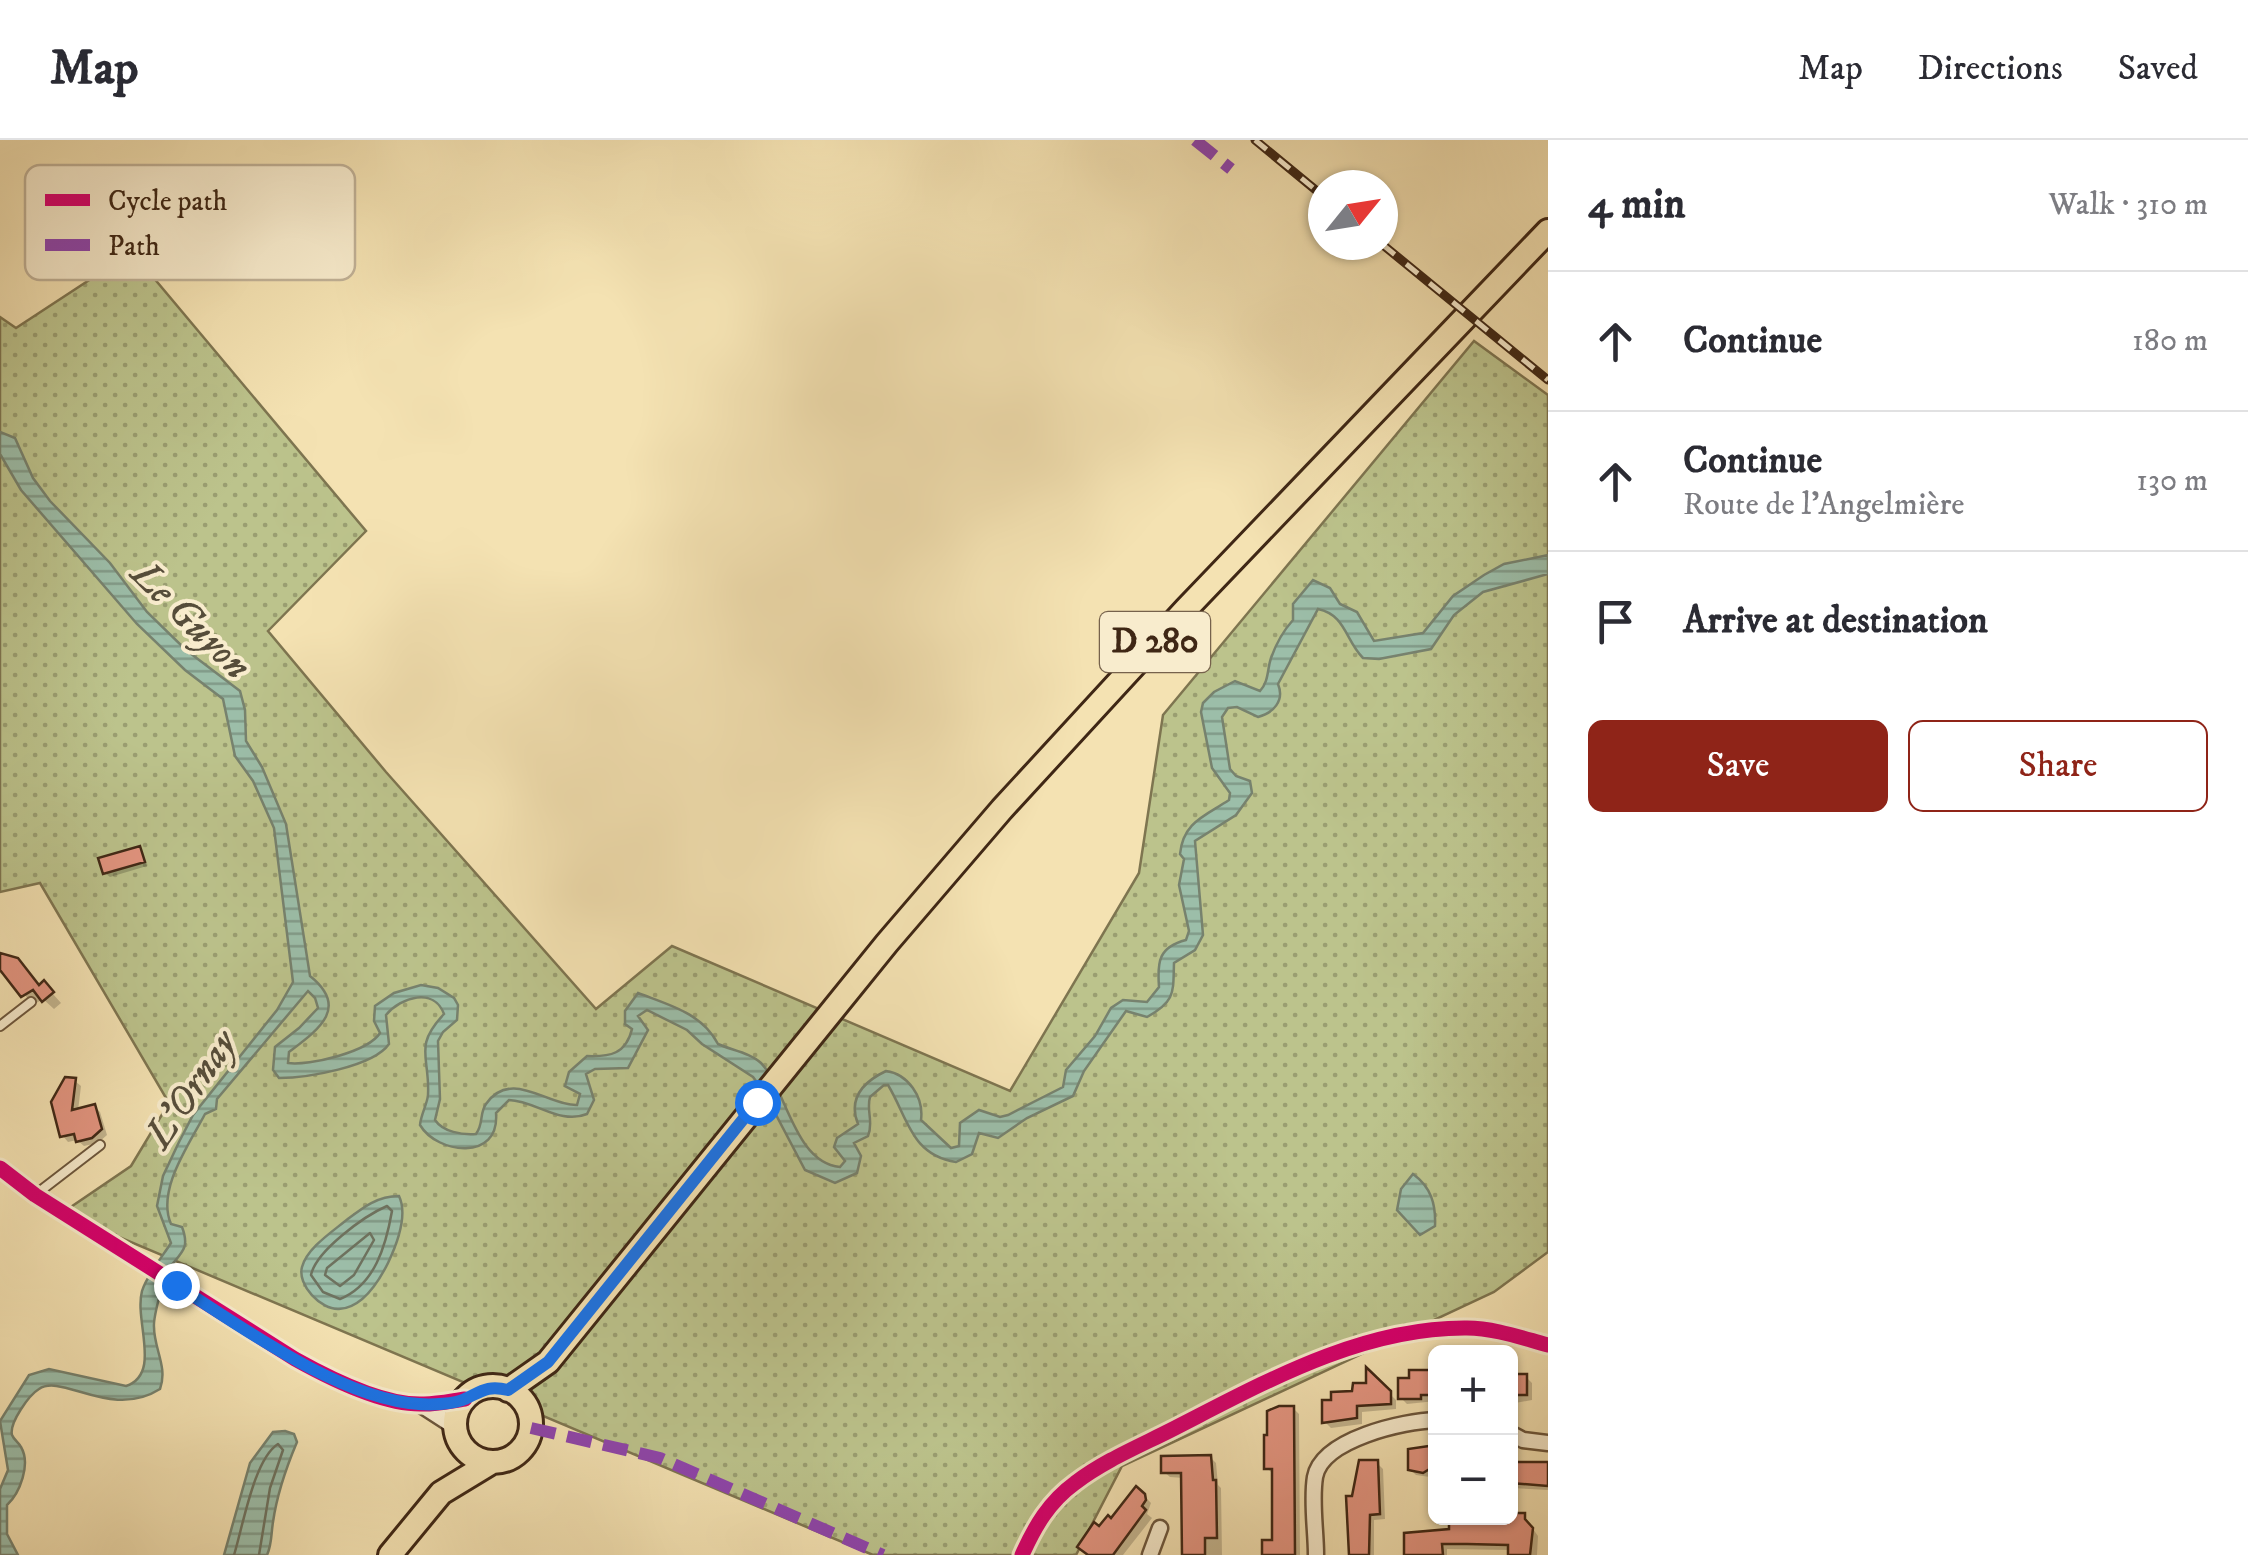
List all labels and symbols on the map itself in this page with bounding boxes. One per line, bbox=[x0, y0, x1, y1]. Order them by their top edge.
legend bbox=[25, 165, 355, 280]
north arrow bbox=[1308, 170, 1398, 260]
text: Cycle path bbox=[108, 184, 227, 219]
text: Path bbox=[108, 229, 160, 264]
water label: Le Guyon bbox=[118, 549, 260, 691]
road number: D 280 bbox=[1100, 612, 1210, 672]
water label: L'Ornay bbox=[133, 1020, 251, 1160]
route start bbox=[735, 1080, 781, 1126]
route end bbox=[154, 1263, 200, 1309]

